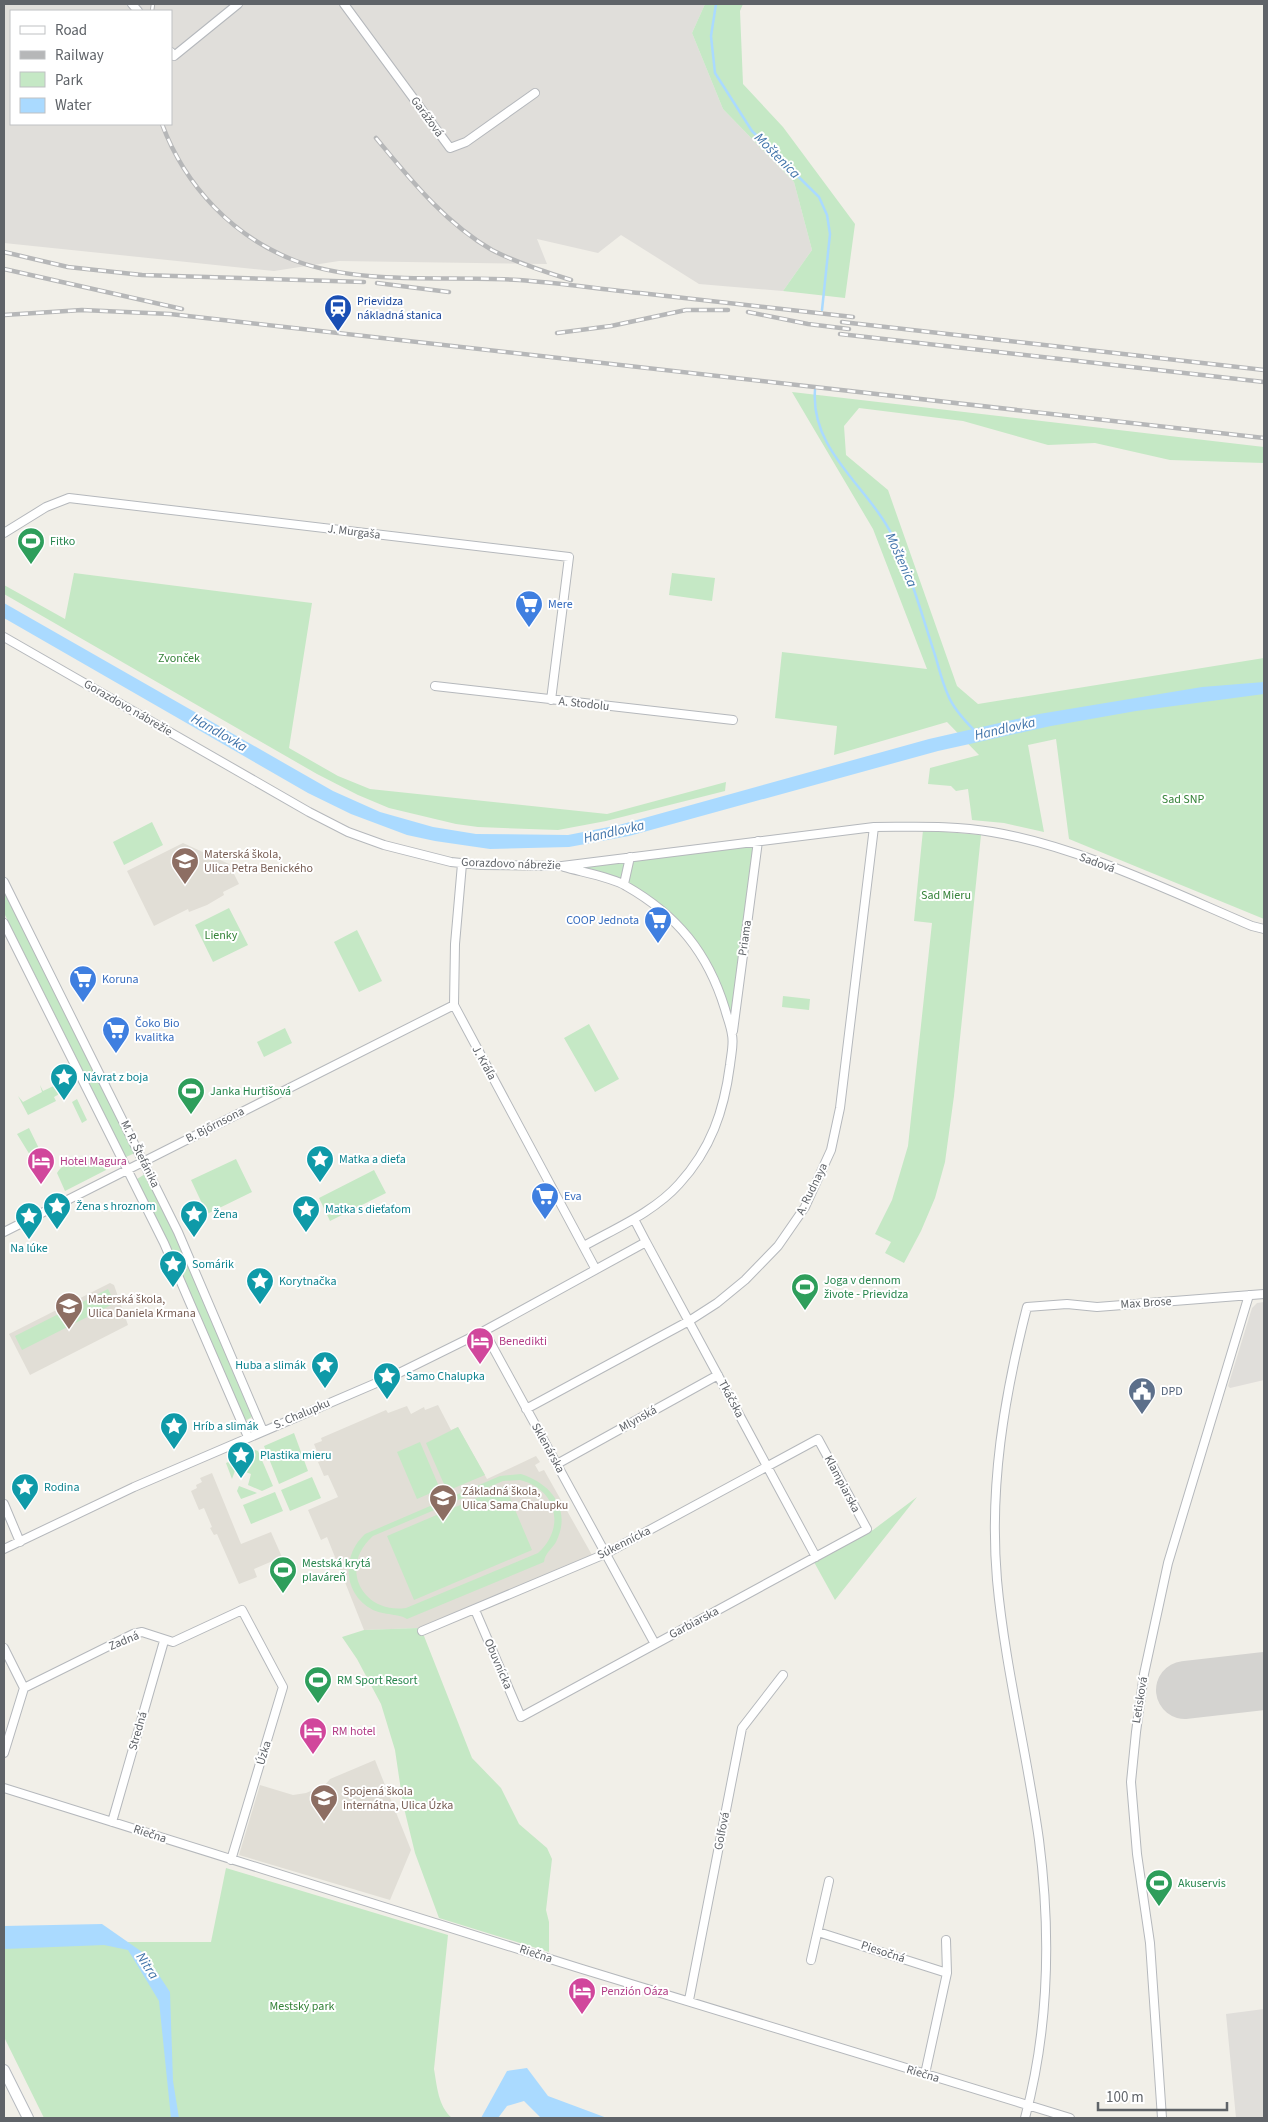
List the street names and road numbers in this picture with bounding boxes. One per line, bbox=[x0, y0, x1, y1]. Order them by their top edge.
street label: Garážová bbox=[407, 93, 447, 141]
street label: J. Murgaša bbox=[327, 520, 381, 544]
street label: Gorazdovo nábrežie bbox=[81, 676, 175, 740]
street label: A. Stodolu bbox=[558, 693, 610, 715]
street label: Sadová bbox=[1077, 849, 1117, 877]
street label: Gorazdovo nábrežie bbox=[461, 854, 561, 874]
street label: Priama bbox=[734, 919, 756, 957]
street label: J. Kráľa bbox=[468, 1043, 500, 1083]
street label: B. Bjőrnsona bbox=[183, 1103, 247, 1147]
street label: M. R. Štefánika bbox=[116, 1117, 164, 1191]
street label: A. Rudnaya bbox=[792, 1160, 832, 1218]
street label: Max Brose bbox=[1120, 1293, 1172, 1313]
street label: Tkáčska bbox=[714, 1377, 748, 1421]
street label: S. Chalupku bbox=[271, 1394, 333, 1434]
street label: Mlynská bbox=[616, 1402, 660, 1436]
street label: Sklenárska bbox=[527, 1420, 569, 1476]
street label: Klampiarska bbox=[820, 1452, 864, 1516]
street label: Súkennícka bbox=[594, 1522, 654, 1564]
street label: Garbiarska bbox=[666, 1603, 722, 1643]
street label: Zadná bbox=[106, 1627, 142, 1655]
street label: Obuvnícka bbox=[480, 1636, 516, 1692]
street label: Letisková bbox=[1128, 1675, 1152, 1725]
street label: Stredná bbox=[124, 1710, 152, 1752]
street label: Úzka bbox=[252, 1739, 276, 1767]
street label: Golfová bbox=[710, 1811, 734, 1851]
street label: Riečna bbox=[131, 1821, 169, 1847]
street label: Piesočná bbox=[859, 1937, 907, 1967]
street label: Riečna bbox=[517, 1941, 555, 1967]
street label: Riečna bbox=[904, 2061, 942, 2087]

